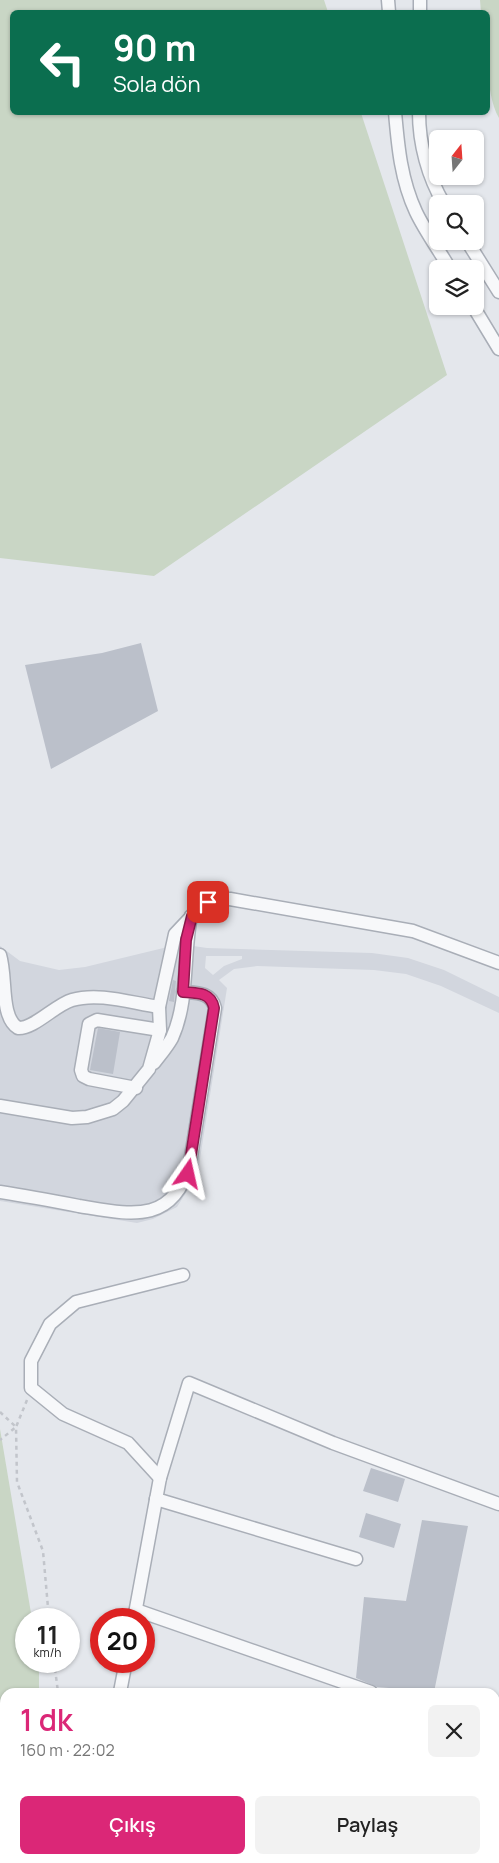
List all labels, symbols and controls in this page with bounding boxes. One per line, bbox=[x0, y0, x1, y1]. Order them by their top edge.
text: 90 m bbox=[113, 24, 196, 72]
icon: left bbox=[30, 30, 95, 95]
text: Sola dön bbox=[113, 69, 200, 99]
north arrow bbox=[429, 130, 484, 185]
map controls bbox=[429, 130, 484, 315]
button: search bbox=[429, 195, 484, 250]
button: layers bbox=[429, 260, 484, 315]
pin bbox=[187, 881, 229, 923]
icon: arrive bbox=[194, 888, 222, 916]
position arrow bbox=[161, 1147, 213, 1199]
speed limit sign: 20 bbox=[90, 1608, 155, 1673]
text: 11 bbox=[37, 1617, 58, 1652]
text: km/h bbox=[34, 1644, 61, 1661]
text: 1 dk bbox=[20, 1699, 73, 1740]
button: close bbox=[428, 1705, 480, 1757]
text: 160 m · 22:02 bbox=[20, 1739, 115, 1761]
button: Çıkış bbox=[20, 1796, 245, 1854]
button: Paylaş bbox=[255, 1796, 480, 1854]

